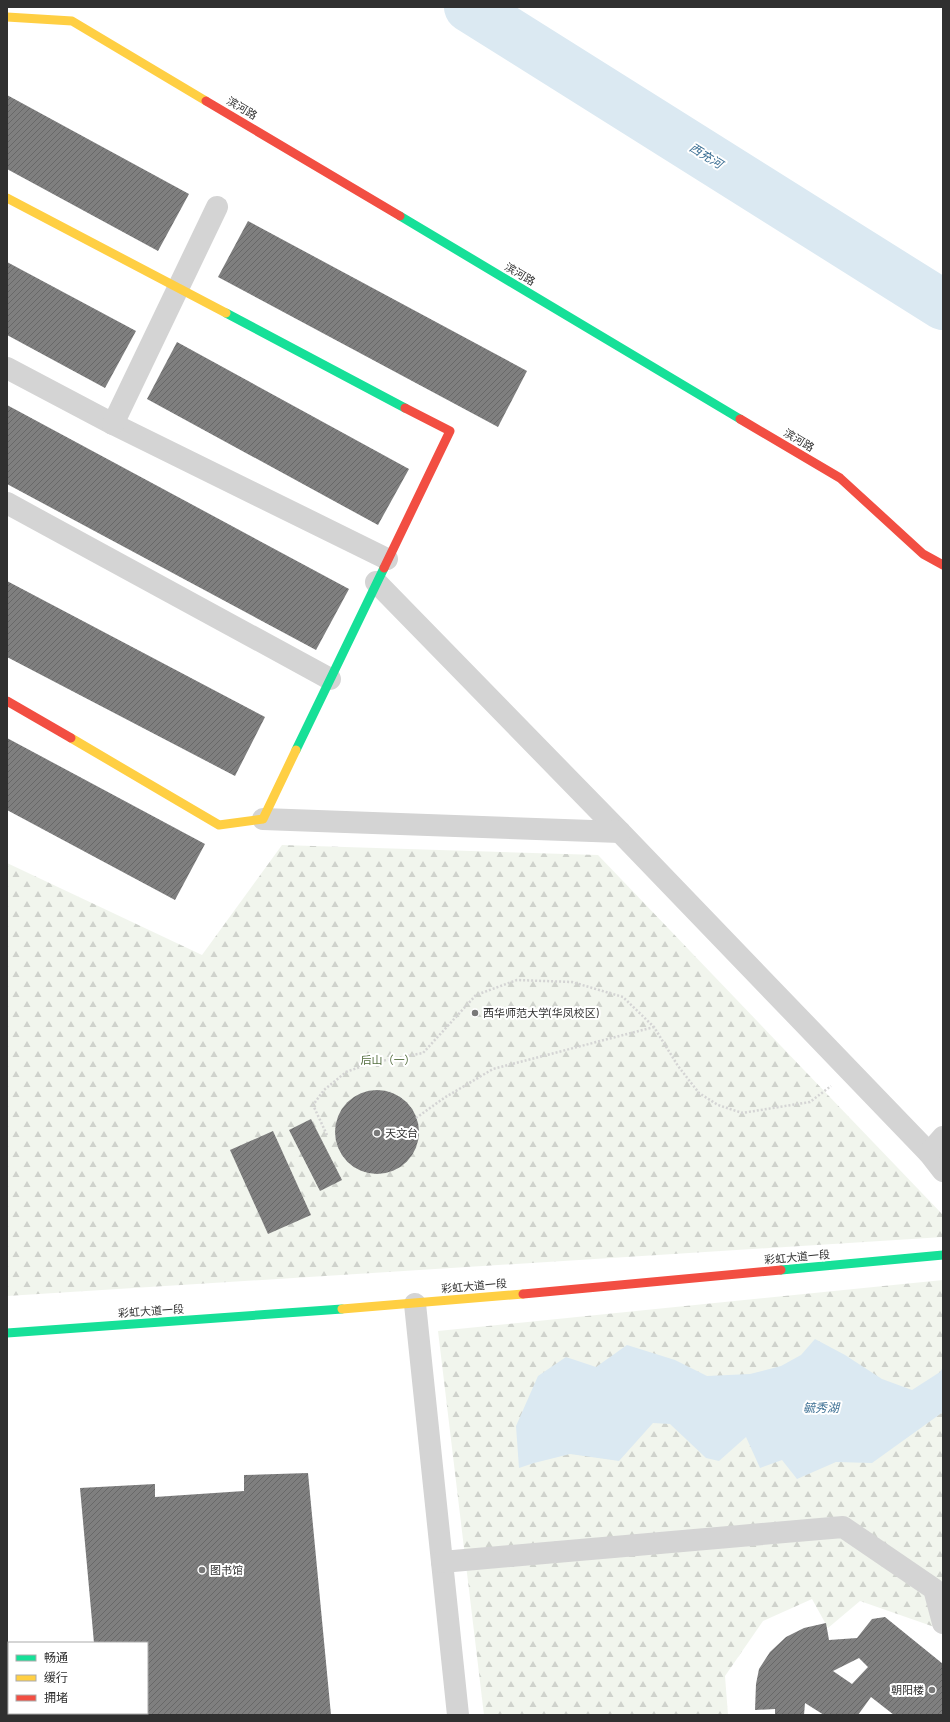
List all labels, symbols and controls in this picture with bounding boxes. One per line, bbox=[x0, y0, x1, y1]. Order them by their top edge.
street label: 滨河路 bbox=[225, 94, 260, 122]
water label: 西充河 bbox=[688, 140, 727, 172]
street label: 滨河路 bbox=[503, 260, 538, 288]
street label: 滨河路 bbox=[782, 426, 817, 454]
place label: 西华师范大学(华凤校区) bbox=[483, 1006, 599, 1019]
marker: 西华师范大学(华凤校区) bbox=[470, 1008, 480, 1018]
park label: 后山（一） bbox=[361, 1053, 416, 1066]
place label: 天文台 bbox=[385, 1126, 418, 1139]
marker: 天文台 bbox=[372, 1128, 382, 1138]
street label: 彩虹大道一段 bbox=[764, 1247, 830, 1266]
street label: 彩虹大道一段 bbox=[441, 1276, 507, 1295]
street label: 彩虹大道一段 bbox=[118, 1302, 184, 1319]
water label: 毓秀湖 bbox=[803, 1400, 841, 1414]
place label: 图书馆 bbox=[210, 1563, 243, 1576]
marker: 图书馆 bbox=[197, 1565, 207, 1575]
legend bbox=[8, 1642, 148, 1714]
text: 畅通 bbox=[44, 1650, 68, 1664]
text: 缓行 bbox=[44, 1670, 68, 1684]
place label: 朝阳楼 bbox=[891, 1683, 924, 1696]
marker: 朝阳楼 bbox=[927, 1685, 937, 1695]
text: 拥堵 bbox=[44, 1690, 68, 1704]

